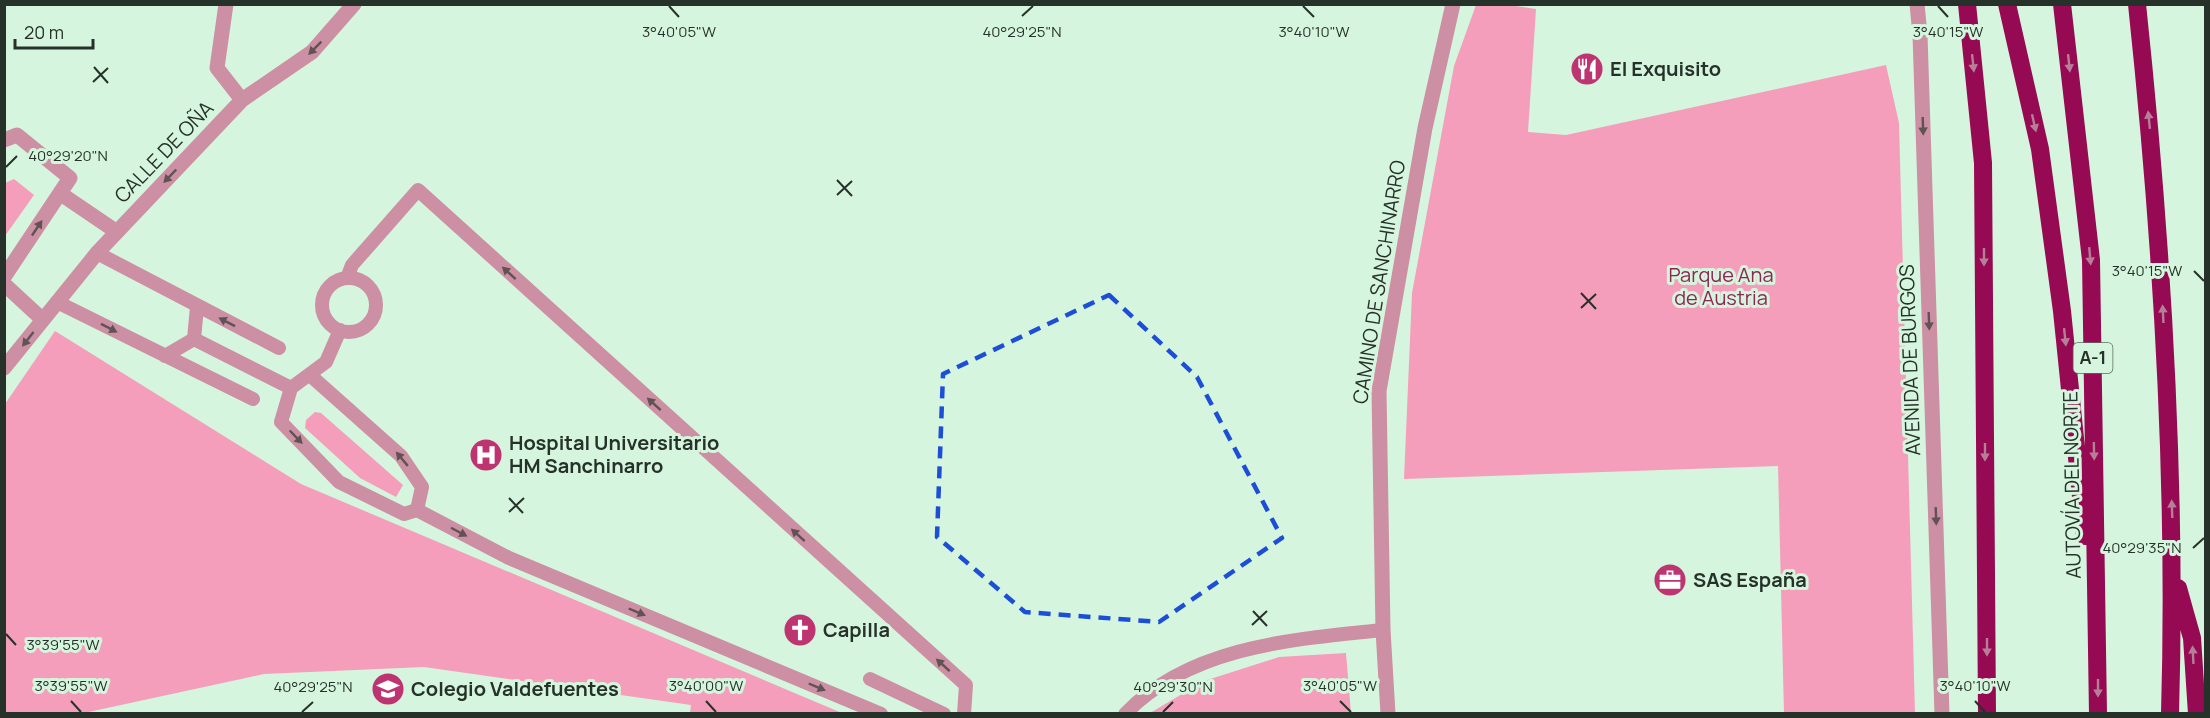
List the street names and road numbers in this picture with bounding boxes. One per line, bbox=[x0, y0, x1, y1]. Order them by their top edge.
street label: CALLE DE OÑA bbox=[108, 95, 219, 209]
street label: CAMINO DE SANCHINARRO bbox=[1346, 158, 1411, 406]
street label: AVENIDA DE BURGOS bbox=[1893, 264, 1926, 456]
road number: A-1 bbox=[2074, 343, 2112, 373]
street label: AUTOVÍA DEL NORTE bbox=[2056, 391, 2087, 579]

